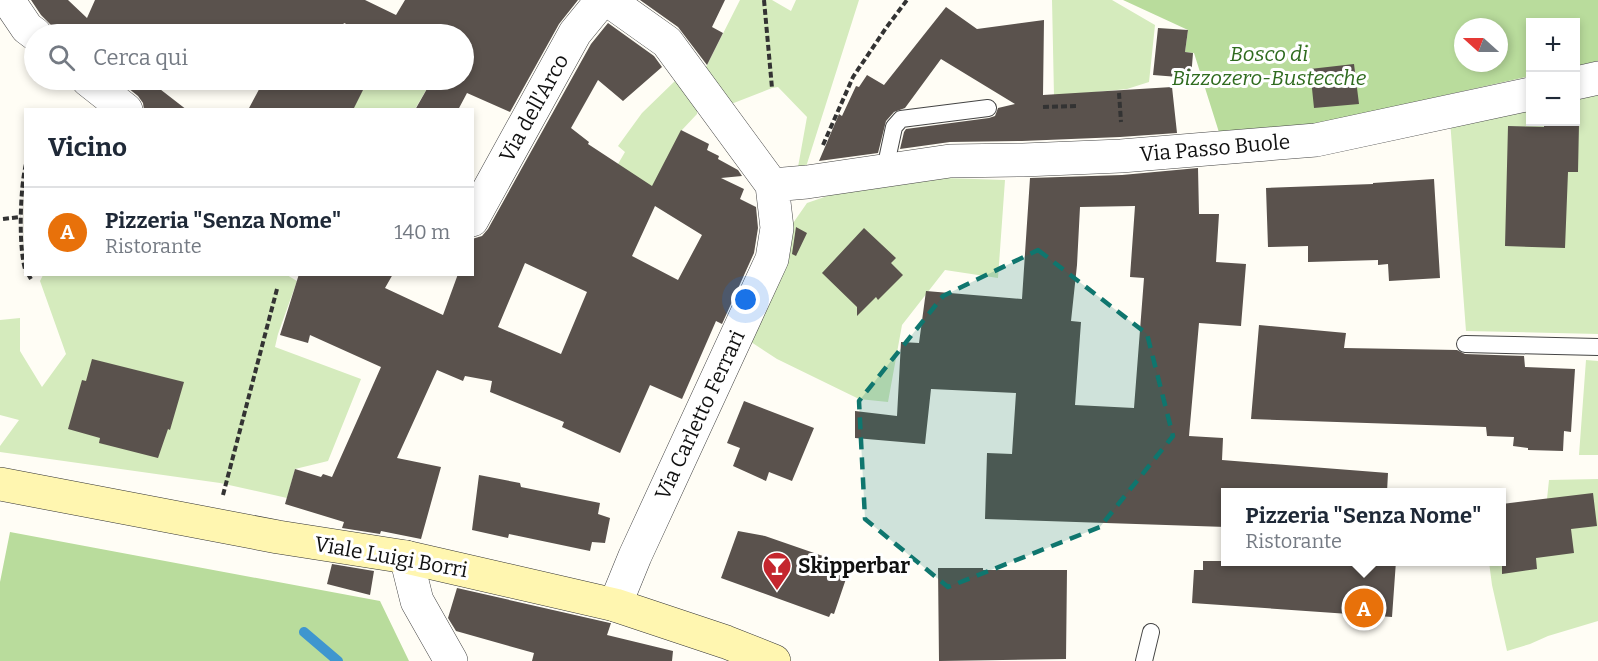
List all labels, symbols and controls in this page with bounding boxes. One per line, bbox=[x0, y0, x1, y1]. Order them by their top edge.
north arrow bbox=[1454, 18, 1508, 72]
map controls bbox=[1526, 18, 1580, 126]
button: + bbox=[1526, 18, 1580, 72]
search box bbox=[24, 24, 474, 90]
icon: search bbox=[45, 41, 78, 74]
park label: Bosco di Bizzozero-Bustecche bbox=[1172, 41, 1367, 91]
text: Cerca qui bbox=[93, 44, 188, 71]
street label: Via dell'Arco bbox=[494, 49, 574, 167]
button: − bbox=[1526, 72, 1580, 126]
street label: Via Passo Buole bbox=[1139, 128, 1291, 168]
text: Vicino bbox=[48, 132, 127, 163]
text: Pizzeria "Senza Nome" bbox=[105, 207, 341, 234]
text: A bbox=[60, 220, 75, 244]
text: 140 m bbox=[394, 220, 450, 244]
text: Ristorante bbox=[105, 234, 202, 258]
your location bbox=[731, 285, 760, 314]
street label: Via Carletto Ferrari bbox=[649, 326, 751, 504]
popup bbox=[1221, 488, 1506, 566]
text: Pizzeria "Senza Nome" bbox=[1245, 502, 1482, 529]
text: Ristorante bbox=[1245, 529, 1342, 553]
street label: Viale Luigi Borri bbox=[312, 531, 470, 583]
bar icon: Skipperbar bbox=[761, 550, 793, 592]
place label: Skipperbar bbox=[798, 553, 910, 579]
pin: A bbox=[1344, 586, 1384, 630]

